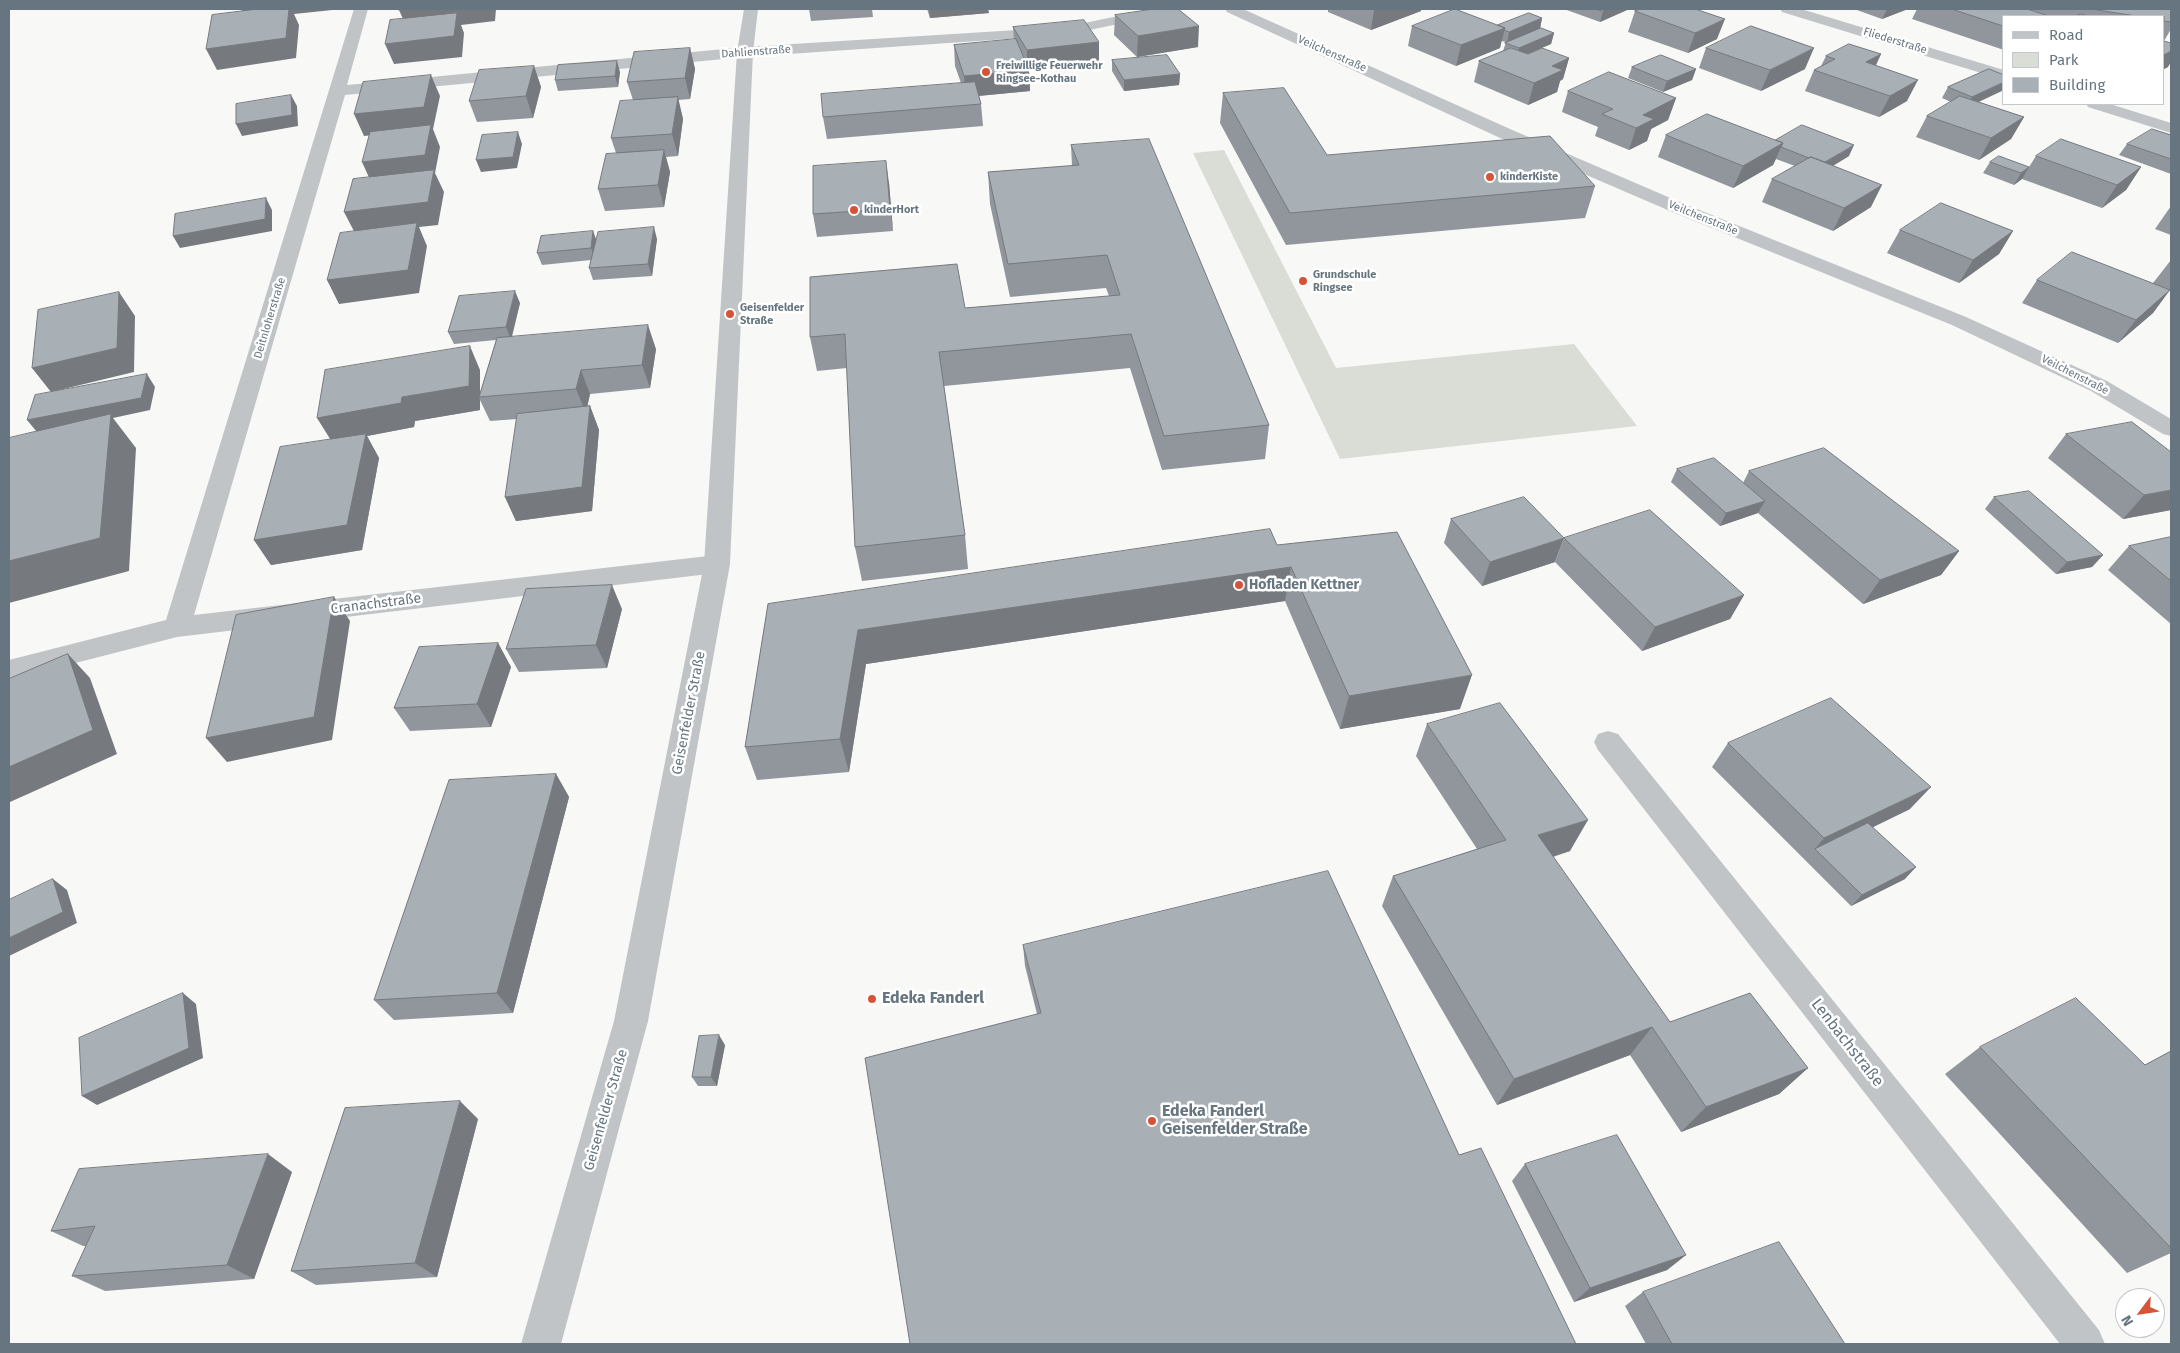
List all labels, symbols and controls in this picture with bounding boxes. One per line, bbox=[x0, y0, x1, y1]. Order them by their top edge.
legend bbox=[2002, 15, 2165, 105]
street label: Fliederstraße bbox=[1862, 25, 1928, 57]
text: Road bbox=[2049, 26, 2084, 44]
street label: Veilchenstraße bbox=[1296, 33, 1368, 75]
street label: Dahlienstraße bbox=[721, 43, 791, 61]
text: Park bbox=[2049, 51, 2079, 69]
place label: Freiwillige Feuerwehr Ringsee-Kothau bbox=[996, 59, 1103, 85]
marker: Freiwillige Feuerwehr Ringsee-Kothau bbox=[980, 66, 992, 78]
text: Building bbox=[2049, 76, 2105, 94]
place label: kinderKiste bbox=[1500, 170, 1558, 184]
marker: kinderKiste bbox=[1484, 171, 1496, 183]
street label: Veilchenstraße bbox=[1666, 198, 1740, 238]
place label: kinderHort bbox=[864, 203, 919, 217]
marker: kinderHort bbox=[848, 204, 860, 216]
place label: Grundschule Ringsee bbox=[1313, 268, 1376, 294]
marker: Grundschule Ringsee bbox=[1297, 275, 1309, 287]
street label: Deitnloherstraße bbox=[251, 276, 289, 360]
place label: Geisenfelder Straße bbox=[740, 301, 804, 327]
marker: Geisenfelder Straße bbox=[724, 308, 736, 320]
street label: Veilchenstraße bbox=[2039, 352, 2111, 398]
place label: Hofladen Kettner bbox=[1249, 577, 1359, 593]
marker: Hofladen Kettner bbox=[1233, 579, 1245, 591]
street label: Cranachstraße bbox=[330, 590, 422, 618]
street label: Geisenfelder Straße bbox=[669, 650, 709, 776]
place label: Edeka Fanderl bbox=[882, 989, 984, 1009]
marker: Edeka Fanderl bbox=[866, 993, 878, 1005]
street label: Lenbachstraße bbox=[1807, 995, 1887, 1091]
street label: Geisenfelder Straße bbox=[581, 1047, 631, 1173]
place label: Edeka Fanderl Geisenfelder Straße bbox=[1162, 1102, 1308, 1140]
marker: Edeka Fanderl Geisenfelder Straße bbox=[1146, 1115, 1158, 1127]
north arrow bbox=[2115, 1288, 2165, 1338]
text: N bbox=[2118, 1312, 2137, 1329]

